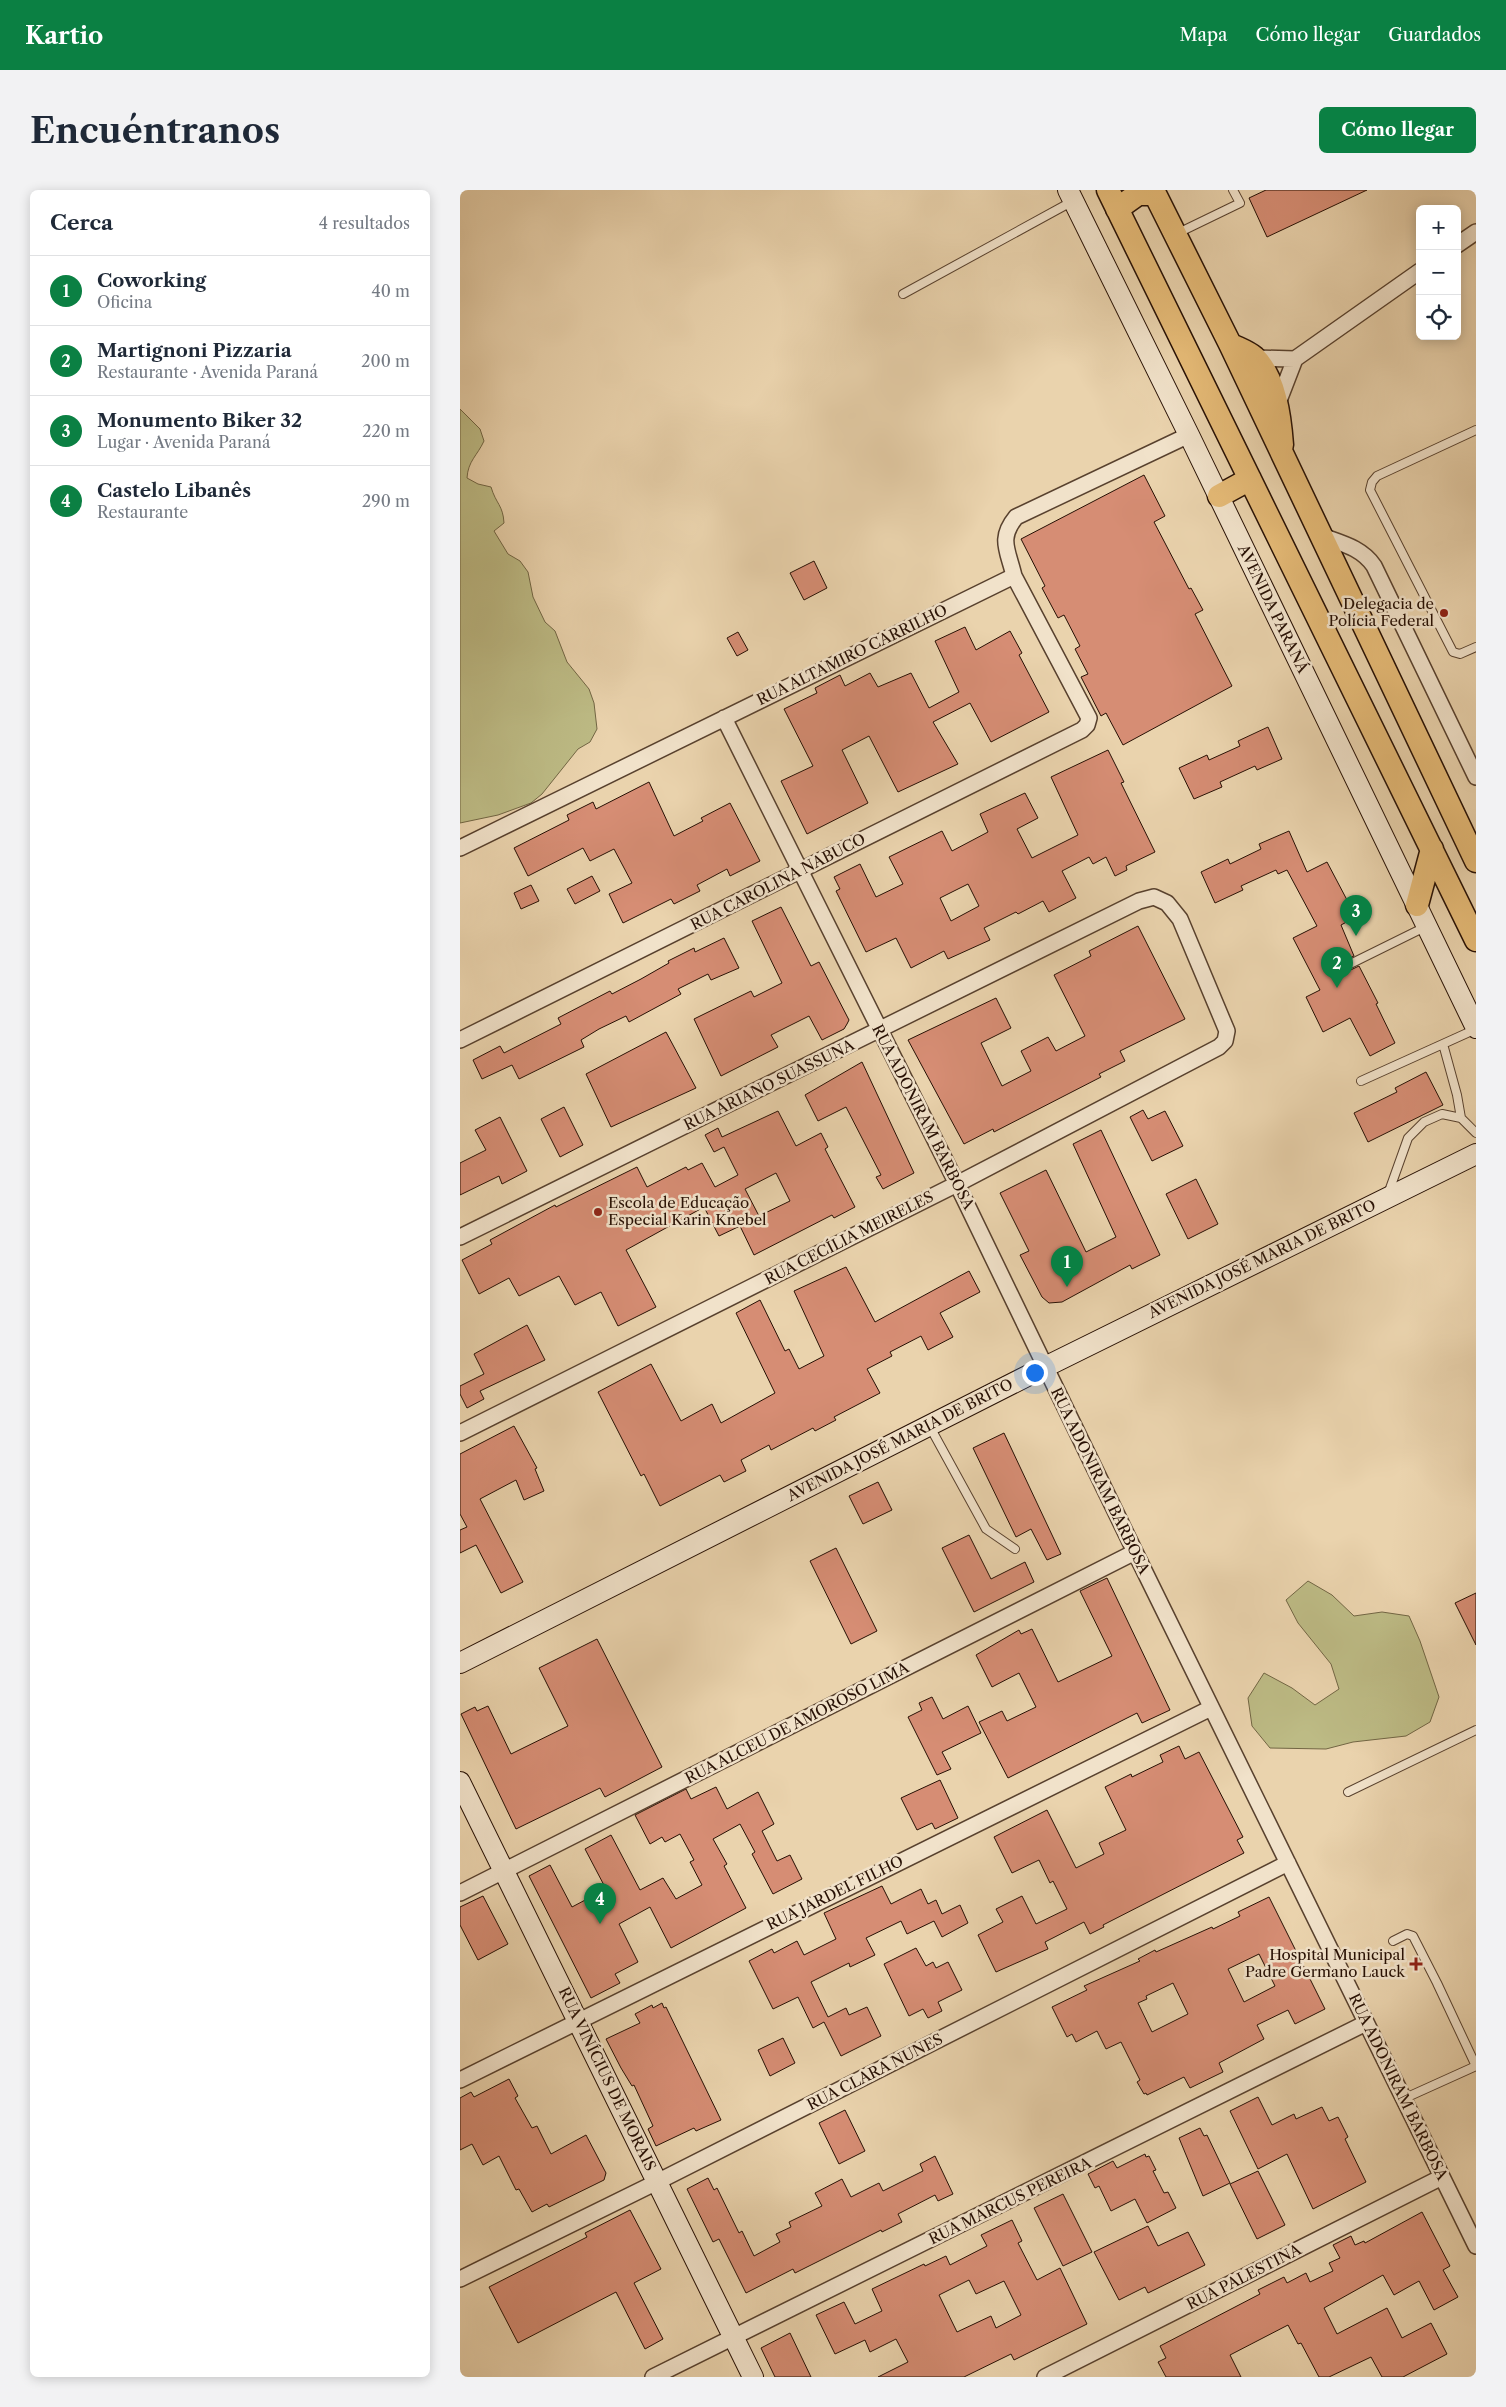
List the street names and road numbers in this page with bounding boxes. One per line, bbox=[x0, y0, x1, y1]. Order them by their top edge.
street label: AVENIDA PARANÁ bbox=[1234, 540, 1313, 677]
street label: RUA ALTAMIRO CARRILHO bbox=[753, 600, 950, 709]
street label: RUA CAROLINA NABUCO bbox=[687, 829, 868, 934]
street label: RUA ADONIRAM BARBOSA bbox=[868, 1021, 979, 1213]
street label: RUA ARIANO SUASSUNA bbox=[680, 1035, 858, 1134]
street label: RUA CECÍLIA MEIRELES bbox=[761, 1187, 936, 1288]
street label: AVENIDA JOSÉ MARIA DE BRITO bbox=[1144, 1195, 1379, 1323]
street label: AVENIDA JOSÉ MARIA DE BRITO bbox=[783, 1374, 1016, 1505]
street label: RUA ADONIRAM BARBOSA bbox=[1047, 1384, 1154, 1578]
street label: RUA ALCEU DE AMOROSO LIMA bbox=[682, 1657, 913, 1787]
street label: RUA JARDEL FILHO bbox=[763, 1851, 906, 1934]
street label: RUA VINÍCIUS DE MORAIS bbox=[555, 1984, 660, 2174]
street label: RUA ADONIRAM BARBOSA bbox=[1345, 1990, 1452, 2184]
street label: RUA CLARA NUNES bbox=[804, 2029, 946, 2114]
street label: RUA MARCUS PEREIRA bbox=[925, 2152, 1095, 2248]
street label: RUA PALESTINA bbox=[1183, 2239, 1305, 2314]

